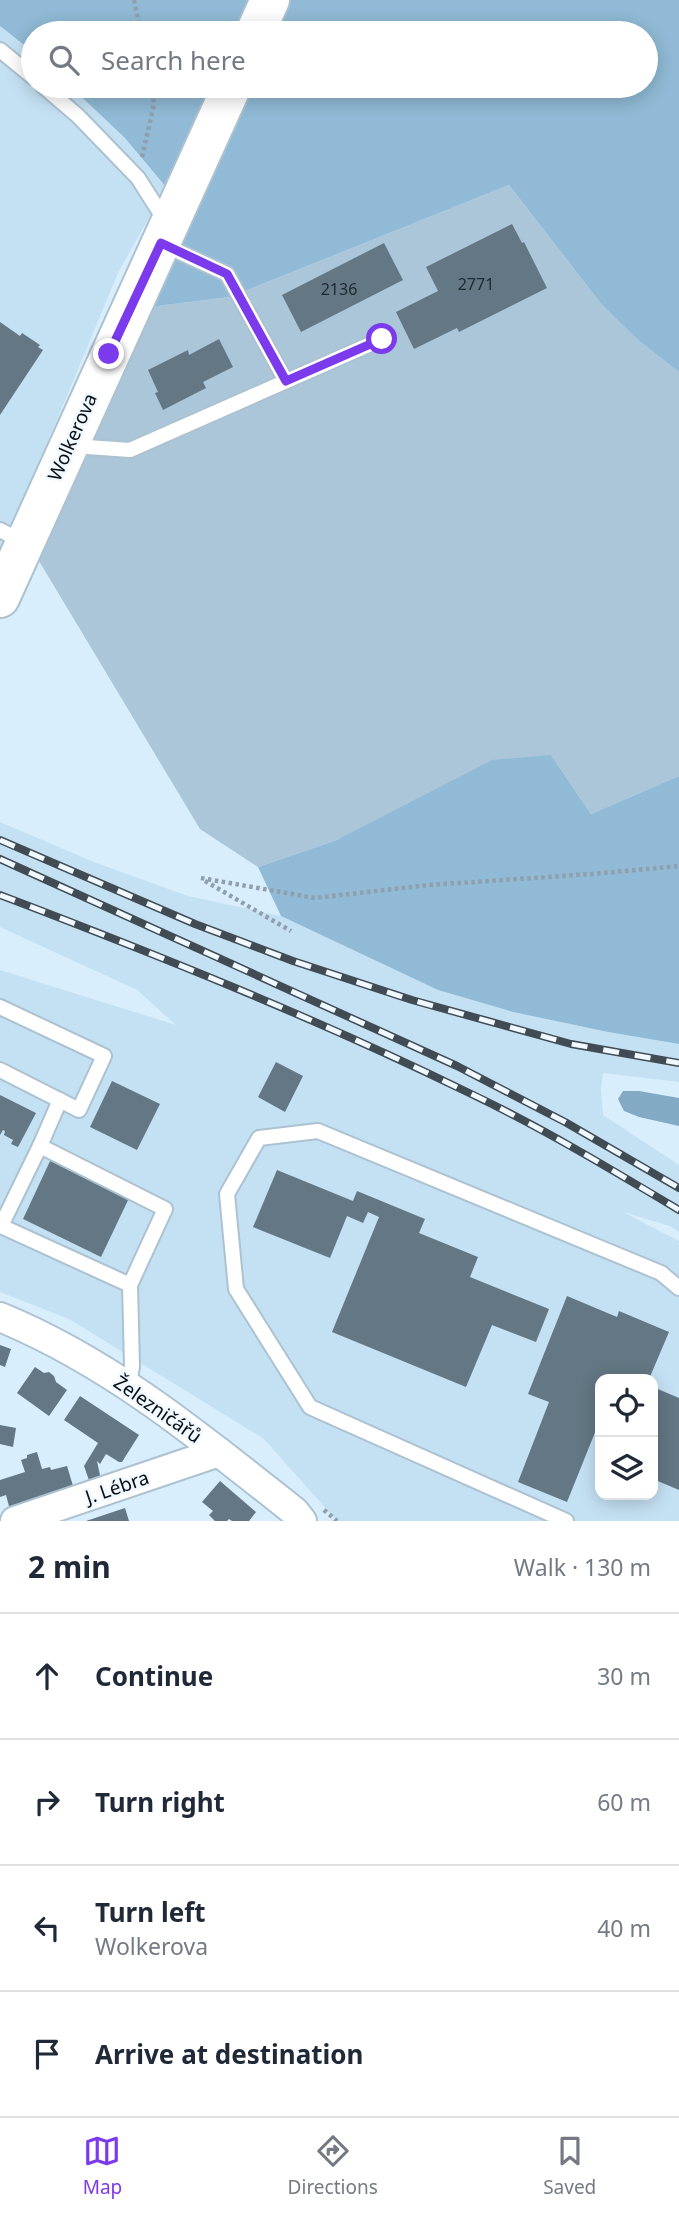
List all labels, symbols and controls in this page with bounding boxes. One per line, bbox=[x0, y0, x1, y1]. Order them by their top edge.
search box bbox=[21, 21, 658, 98]
icon: search bbox=[45, 41, 83, 79]
text: Search here bbox=[101, 42, 246, 78]
house number: 2771 bbox=[458, 273, 494, 295]
house number: 2136 bbox=[321, 278, 357, 300]
route start bbox=[366, 323, 397, 354]
route end bbox=[93, 338, 124, 369]
street label: Wolkerova bbox=[41, 389, 103, 485]
street label: Železničářů bbox=[109, 1369, 207, 1449]
map controls bbox=[595, 1374, 658, 1500]
button: locate bbox=[595, 1374, 658, 1437]
button: layers bbox=[595, 1437, 658, 1500]
street label: J. Lébra bbox=[80, 1464, 152, 1511]
text: 2 min bbox=[28, 1546, 111, 1587]
text: Walk · 130 m bbox=[514, 1551, 651, 1583]
icon: ahead bbox=[28, 1657, 66, 1695]
text: Continue bbox=[95, 1658, 213, 1694]
text: 30 m bbox=[597, 1660, 651, 1692]
icon: right bbox=[28, 1783, 66, 1821]
text: Turn right bbox=[95, 1784, 225, 1820]
text: 60 m bbox=[597, 1786, 651, 1818]
text: Turn left bbox=[95, 1894, 206, 1930]
icon: left bbox=[28, 1909, 66, 1947]
text: 40 m bbox=[597, 1912, 651, 1944]
text: Wolkerova bbox=[95, 1930, 208, 1962]
icon: arrive bbox=[28, 2035, 66, 2073]
text: Arrive at destination bbox=[95, 2036, 364, 2072]
tab: Map bbox=[83, 2132, 122, 2200]
tab: Directions bbox=[288, 2132, 378, 2200]
tab: Saved bbox=[543, 2132, 596, 2200]

